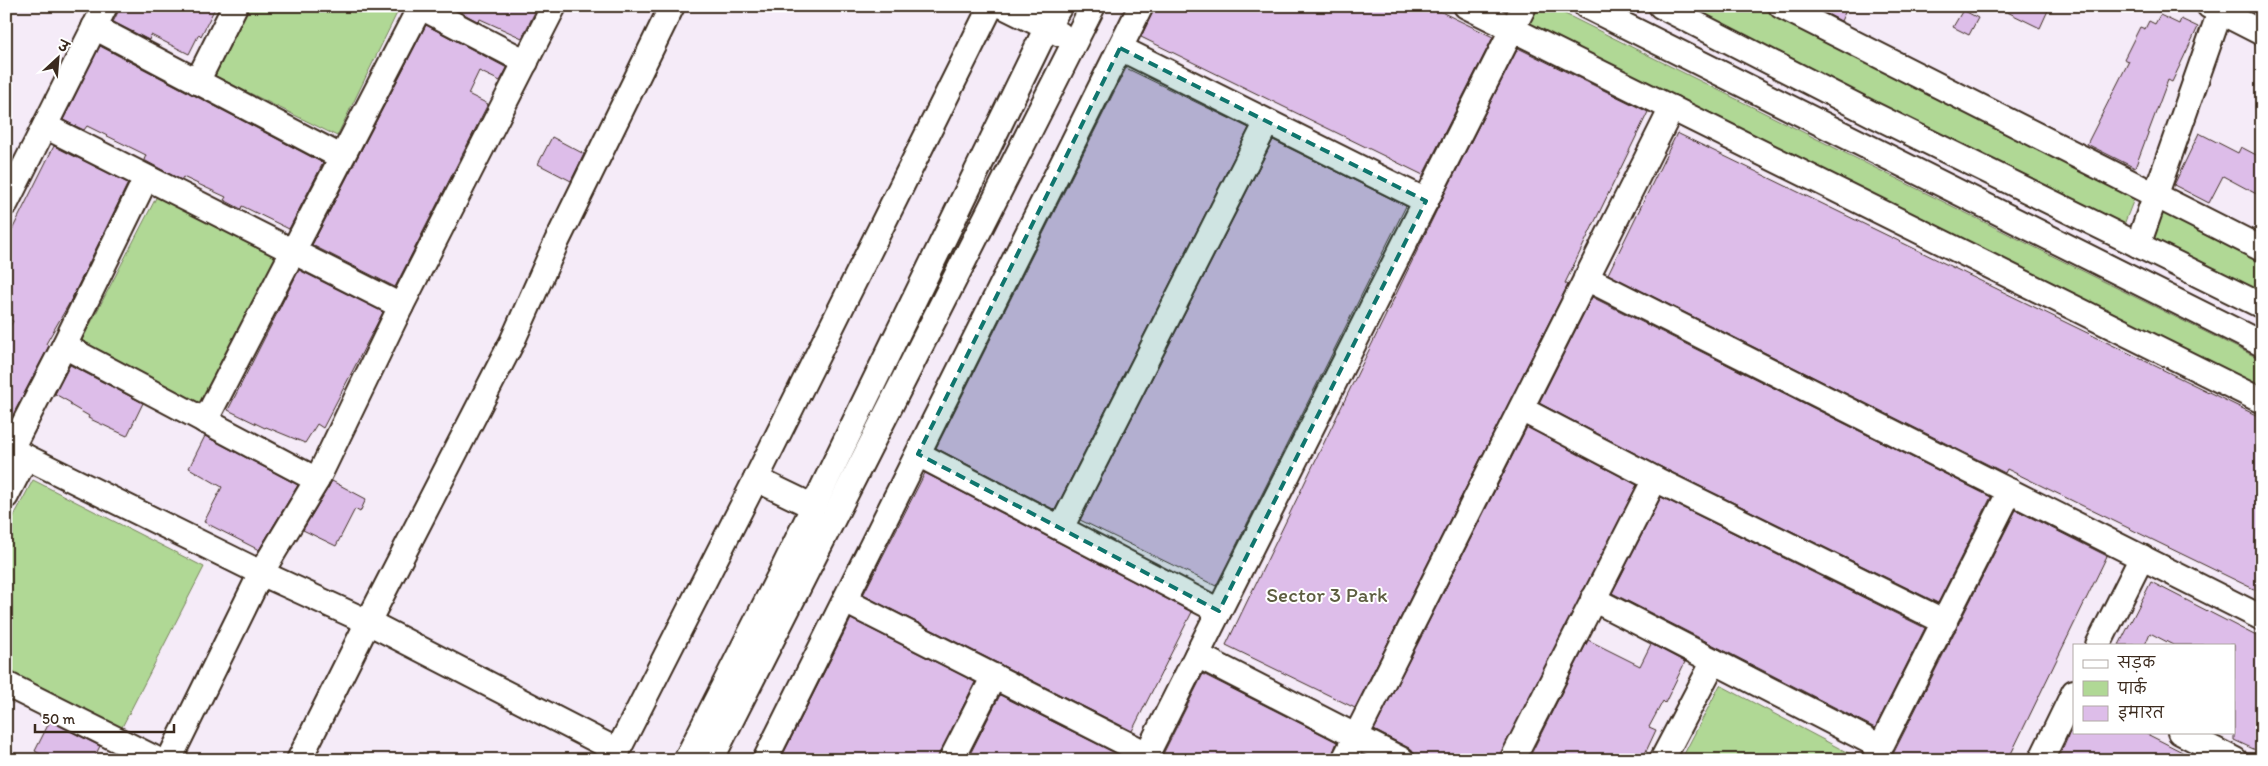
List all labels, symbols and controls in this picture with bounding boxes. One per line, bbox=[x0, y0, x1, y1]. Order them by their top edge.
north arrow bbox=[32, 32, 82, 82]
text: उ bbox=[54, 36, 73, 57]
park label: Sector 3 Park bbox=[1266, 582, 1388, 607]
legend bbox=[2073, 644, 2236, 734]
text: सड़क bbox=[2117, 654, 2156, 673]
text: पार्क bbox=[2117, 677, 2148, 698]
scale bar bbox=[35, 701, 174, 733]
text: इमारत bbox=[2118, 704, 2165, 722]
text: 50 m bbox=[42, 710, 75, 728]

